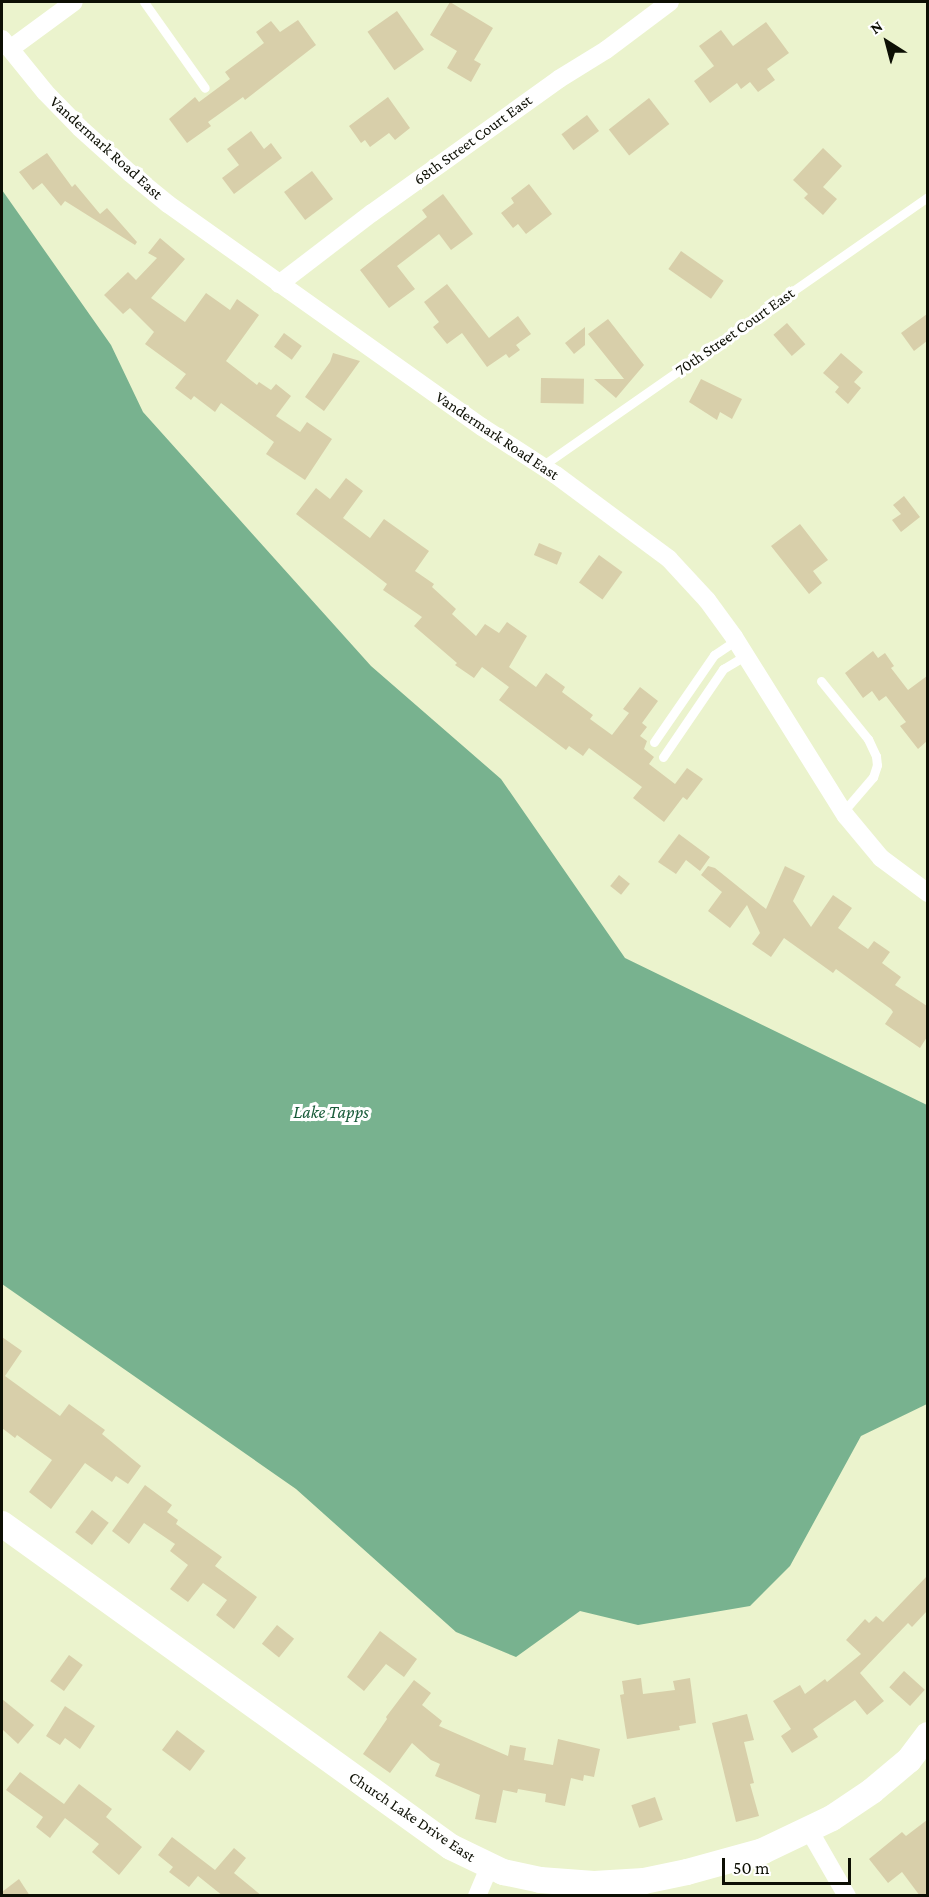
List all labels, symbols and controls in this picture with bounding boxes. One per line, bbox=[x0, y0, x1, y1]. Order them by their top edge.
north arrow bbox=[857, 12, 917, 72]
text: N bbox=[867, 17, 886, 37]
street label: 68th Street Court East bbox=[410, 91, 536, 189]
street label: Vandermark Road East bbox=[46, 92, 166, 204]
street label: 70th Street Court East bbox=[672, 284, 798, 380]
street label: Vandermark Road East bbox=[431, 387, 563, 485]
water label: Lake Tapps bbox=[293, 1101, 369, 1123]
street label: Church Lake Drive East bbox=[345, 1768, 479, 1866]
scale bar bbox=[725, 1846, 854, 1884]
text: 50 m bbox=[733, 1858, 770, 1878]

